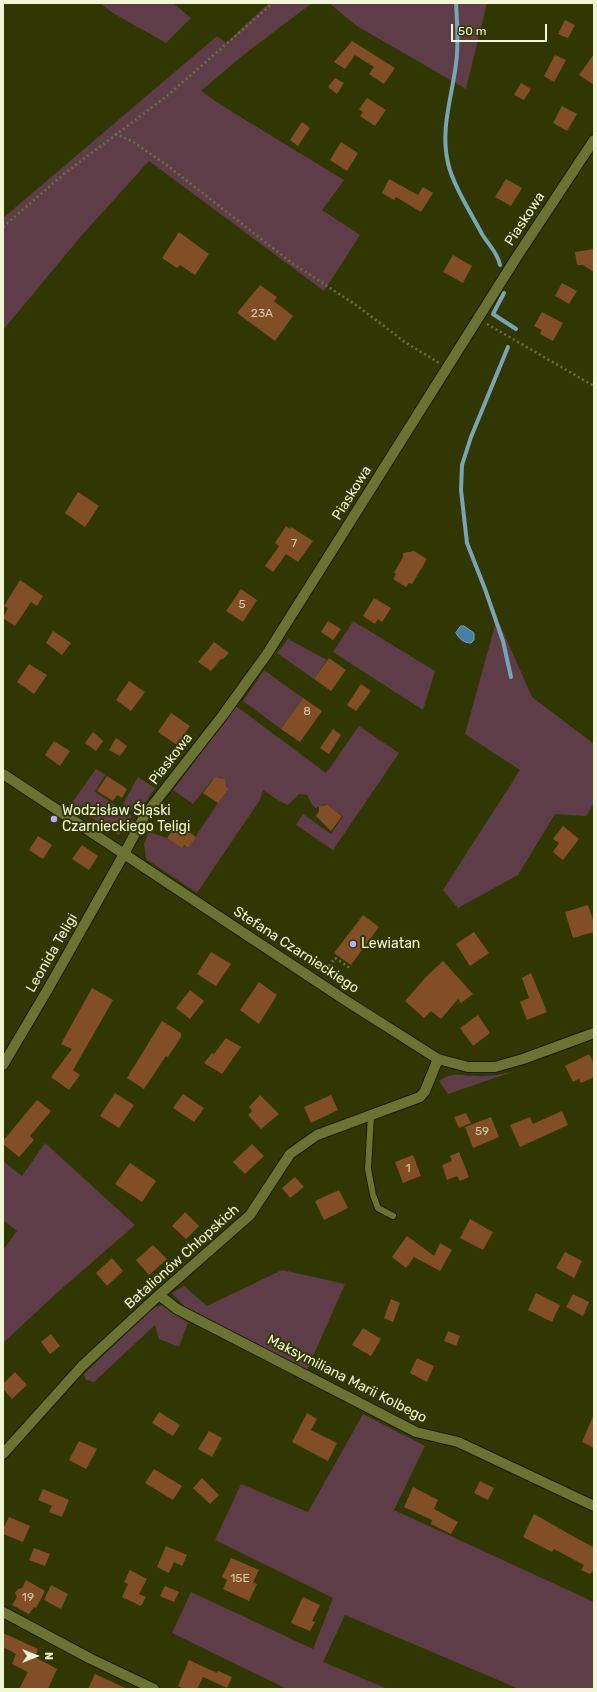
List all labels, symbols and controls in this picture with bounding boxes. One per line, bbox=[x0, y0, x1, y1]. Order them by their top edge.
scale bar bbox=[453, 16, 549, 42]
text: 50 m bbox=[458, 24, 486, 38]
street label: Piaskowa bbox=[501, 189, 549, 249]
house number: 23A bbox=[251, 307, 273, 321]
street label: Piaskowa bbox=[329, 463, 375, 523]
house number: 7 bbox=[291, 537, 297, 551]
house number: 5 bbox=[238, 598, 246, 612]
house number: 8 bbox=[303, 705, 311, 719]
street label: Piaskowa bbox=[146, 730, 196, 788]
place label: Wodzisław Śląski Czarnieckiego Teligi bbox=[62, 803, 190, 836]
marker: Wodzisław Śląski Czarnieckiego Teligi bbox=[49, 814, 59, 824]
street label: Stefana Czarnieckiego bbox=[230, 903, 362, 997]
street label: Leonida Teligi bbox=[23, 911, 81, 995]
place label: Lewiatan bbox=[361, 936, 420, 952]
marker: Lewiatan bbox=[348, 939, 358, 949]
house number: 59 bbox=[475, 1125, 489, 1139]
house number: 1 bbox=[405, 1162, 411, 1176]
street label: Batalionów Chłopskich bbox=[121, 1201, 243, 1313]
street label: Maksymiliana Marii Kolbego bbox=[264, 1331, 430, 1427]
house number: 15E bbox=[230, 1572, 250, 1586]
house number: 19 bbox=[22, 1591, 34, 1605]
north arrow bbox=[16, 1636, 56, 1676]
text: N bbox=[42, 1652, 55, 1660]

